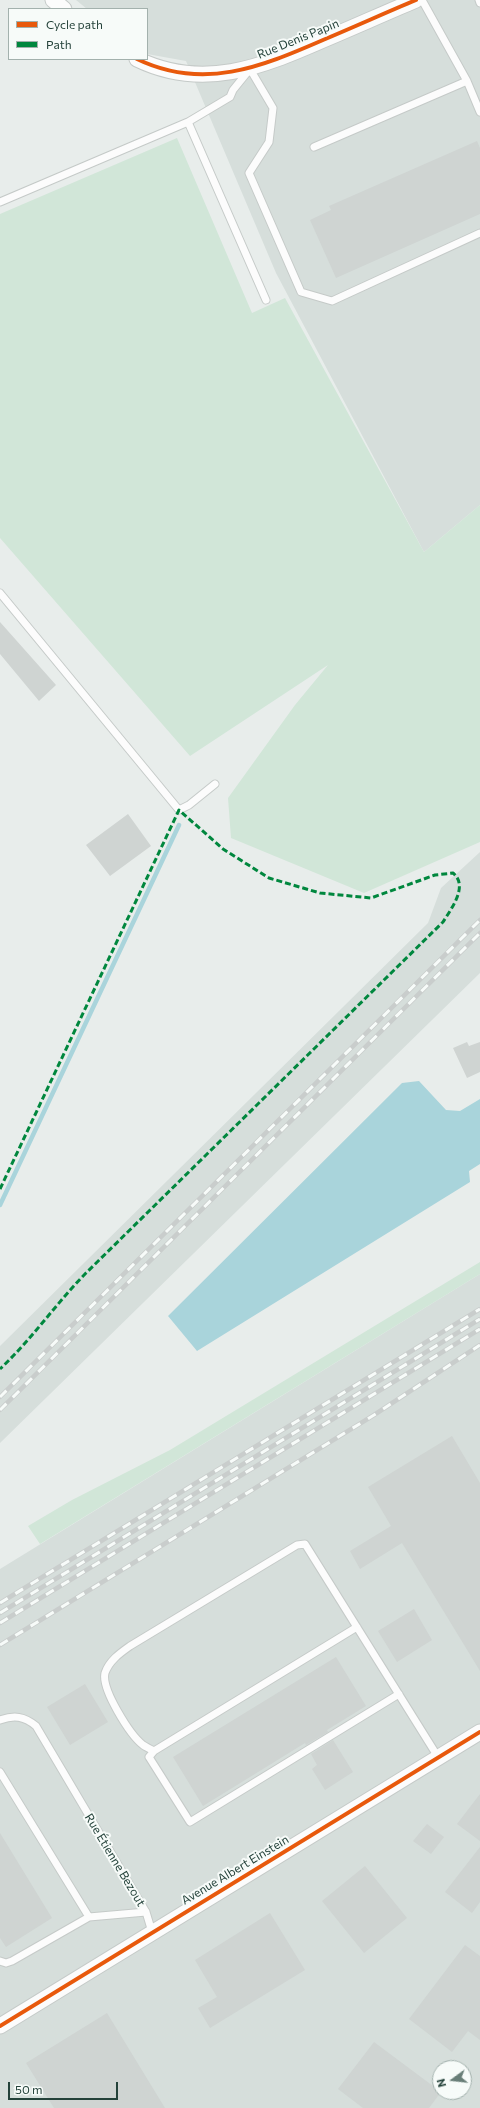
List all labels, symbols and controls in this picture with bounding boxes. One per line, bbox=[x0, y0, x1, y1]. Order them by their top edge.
legend bbox=[8, 8, 148, 60]
street label: Rue Denis Papin bbox=[255, 16, 341, 62]
text: Cycle path bbox=[46, 17, 103, 31]
text: Path bbox=[46, 37, 72, 51]
street label: Rue Étienne Bezout bbox=[82, 1811, 148, 1909]
street label: Avenue Albert Einstein bbox=[179, 1832, 291, 1908]
north arrow bbox=[432, 2060, 472, 2100]
scale bar bbox=[10, 2074, 120, 2100]
text: N bbox=[434, 2077, 448, 2089]
text: 50 m bbox=[15, 2082, 43, 2096]

